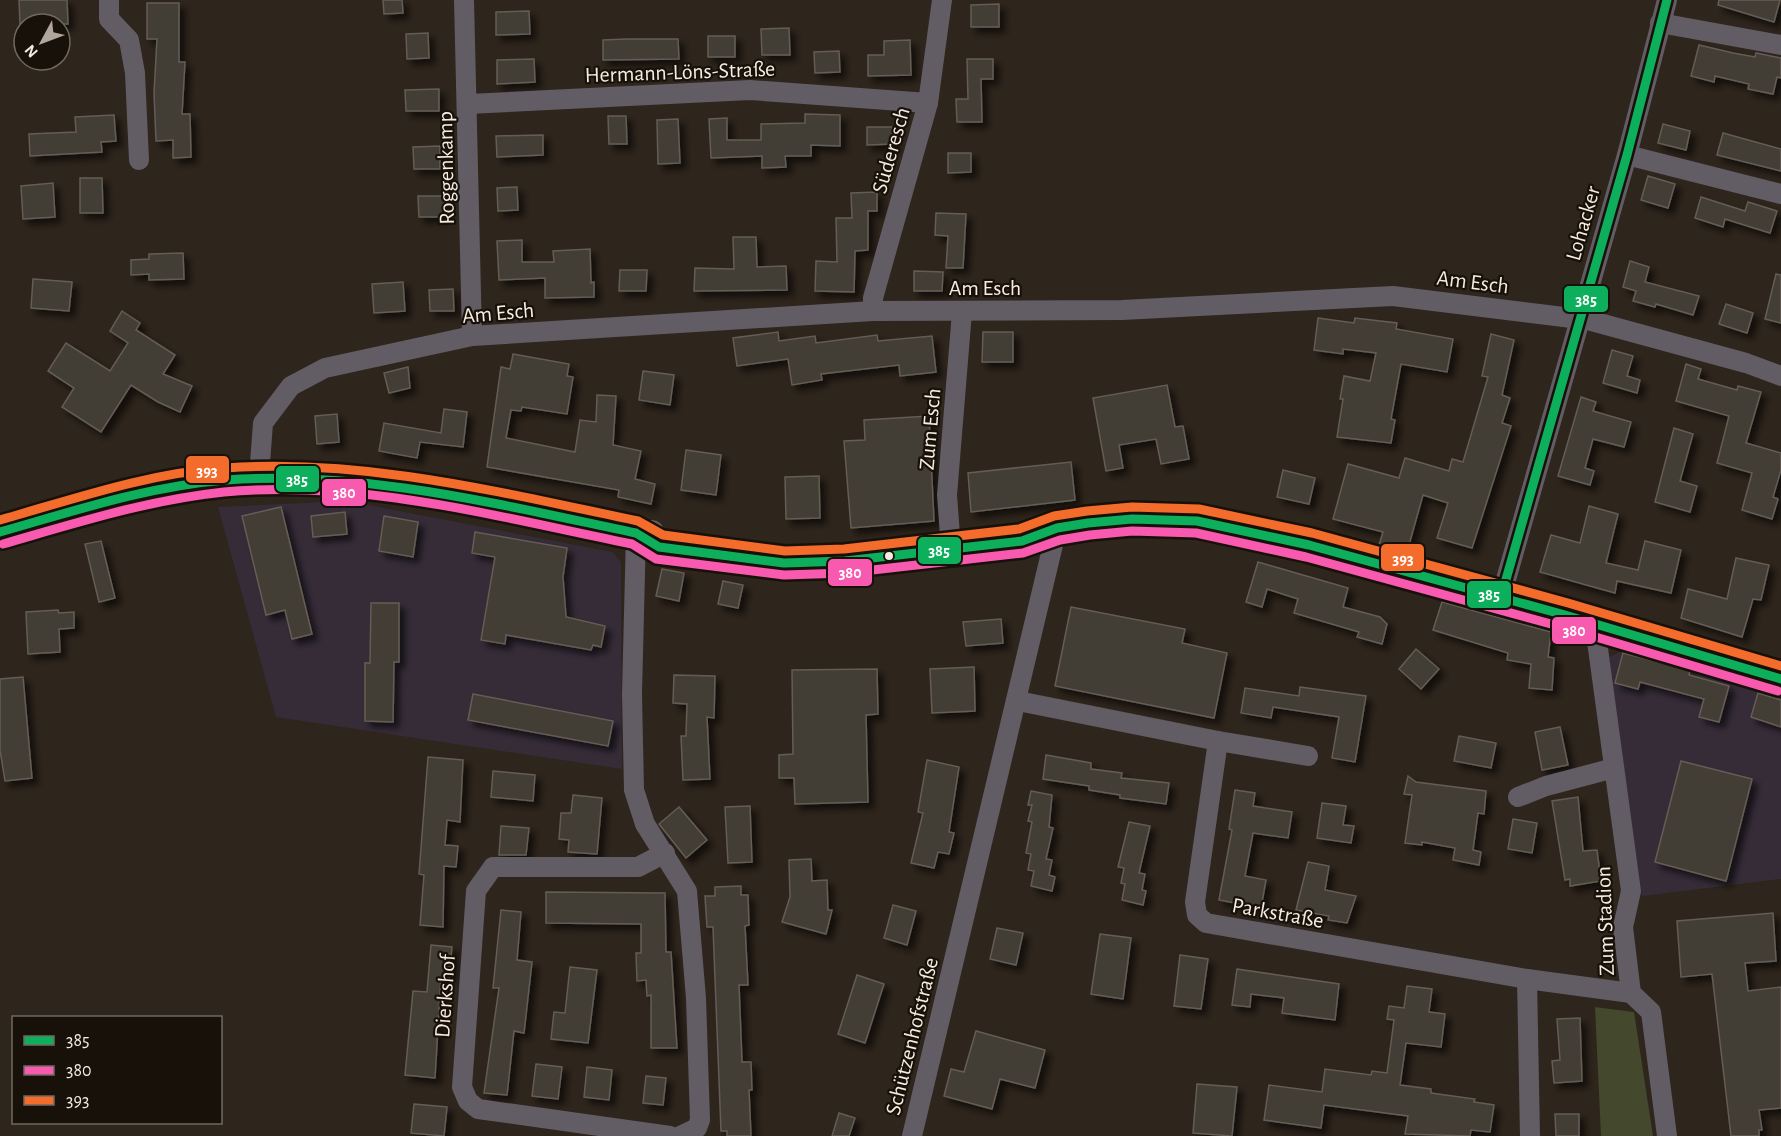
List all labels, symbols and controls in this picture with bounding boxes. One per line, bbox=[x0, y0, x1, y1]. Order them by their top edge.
north arrow bbox=[12, 12, 72, 72]
text: N bbox=[22, 42, 41, 61]
street label: Hermann-Löns-Straße bbox=[584, 58, 776, 86]
street label: Süderesch bbox=[868, 105, 914, 196]
street label: Roggenkamp bbox=[434, 111, 458, 225]
street label: Lohacker bbox=[1562, 183, 1604, 263]
street label: Am Esch bbox=[1436, 267, 1510, 297]
street label: Am Esch bbox=[949, 277, 1021, 299]
line badge: 385 bbox=[1563, 285, 1609, 313]
text: 385 bbox=[1575, 292, 1597, 308]
street label: Am Esch bbox=[461, 299, 535, 327]
street label: Zum Esch bbox=[915, 387, 945, 471]
line badge: 393 bbox=[185, 455, 230, 484]
text: 393 bbox=[196, 463, 218, 479]
line badge: 385 bbox=[275, 465, 320, 493]
text: 385 bbox=[286, 472, 308, 488]
line badge: 380 bbox=[321, 478, 367, 507]
text: 380 bbox=[332, 485, 356, 501]
line badge: 385 bbox=[917, 536, 962, 565]
text: 385 bbox=[928, 543, 950, 559]
line badge: 393 bbox=[1380, 543, 1425, 572]
unlabelled marker bbox=[883, 550, 895, 562]
text: 393 bbox=[1392, 551, 1414, 567]
line badge: 380 bbox=[827, 558, 873, 587]
text: 380 bbox=[838, 565, 862, 581]
line badge: 385 bbox=[1466, 580, 1512, 609]
text: 385 bbox=[1478, 587, 1500, 603]
line badge: 380 bbox=[1551, 616, 1597, 645]
text: 380 bbox=[1562, 623, 1586, 639]
street label: Zum Stadion bbox=[1592, 866, 1618, 976]
street label: Parkstraße bbox=[1230, 894, 1325, 932]
street label: Dierkshof bbox=[431, 952, 459, 1038]
street label: Schützenhofstraße bbox=[882, 955, 942, 1117]
legend bbox=[12, 1016, 222, 1124]
text: 385 bbox=[66, 1032, 89, 1050]
text: 380 bbox=[66, 1062, 91, 1080]
text: 393 bbox=[66, 1092, 89, 1110]

